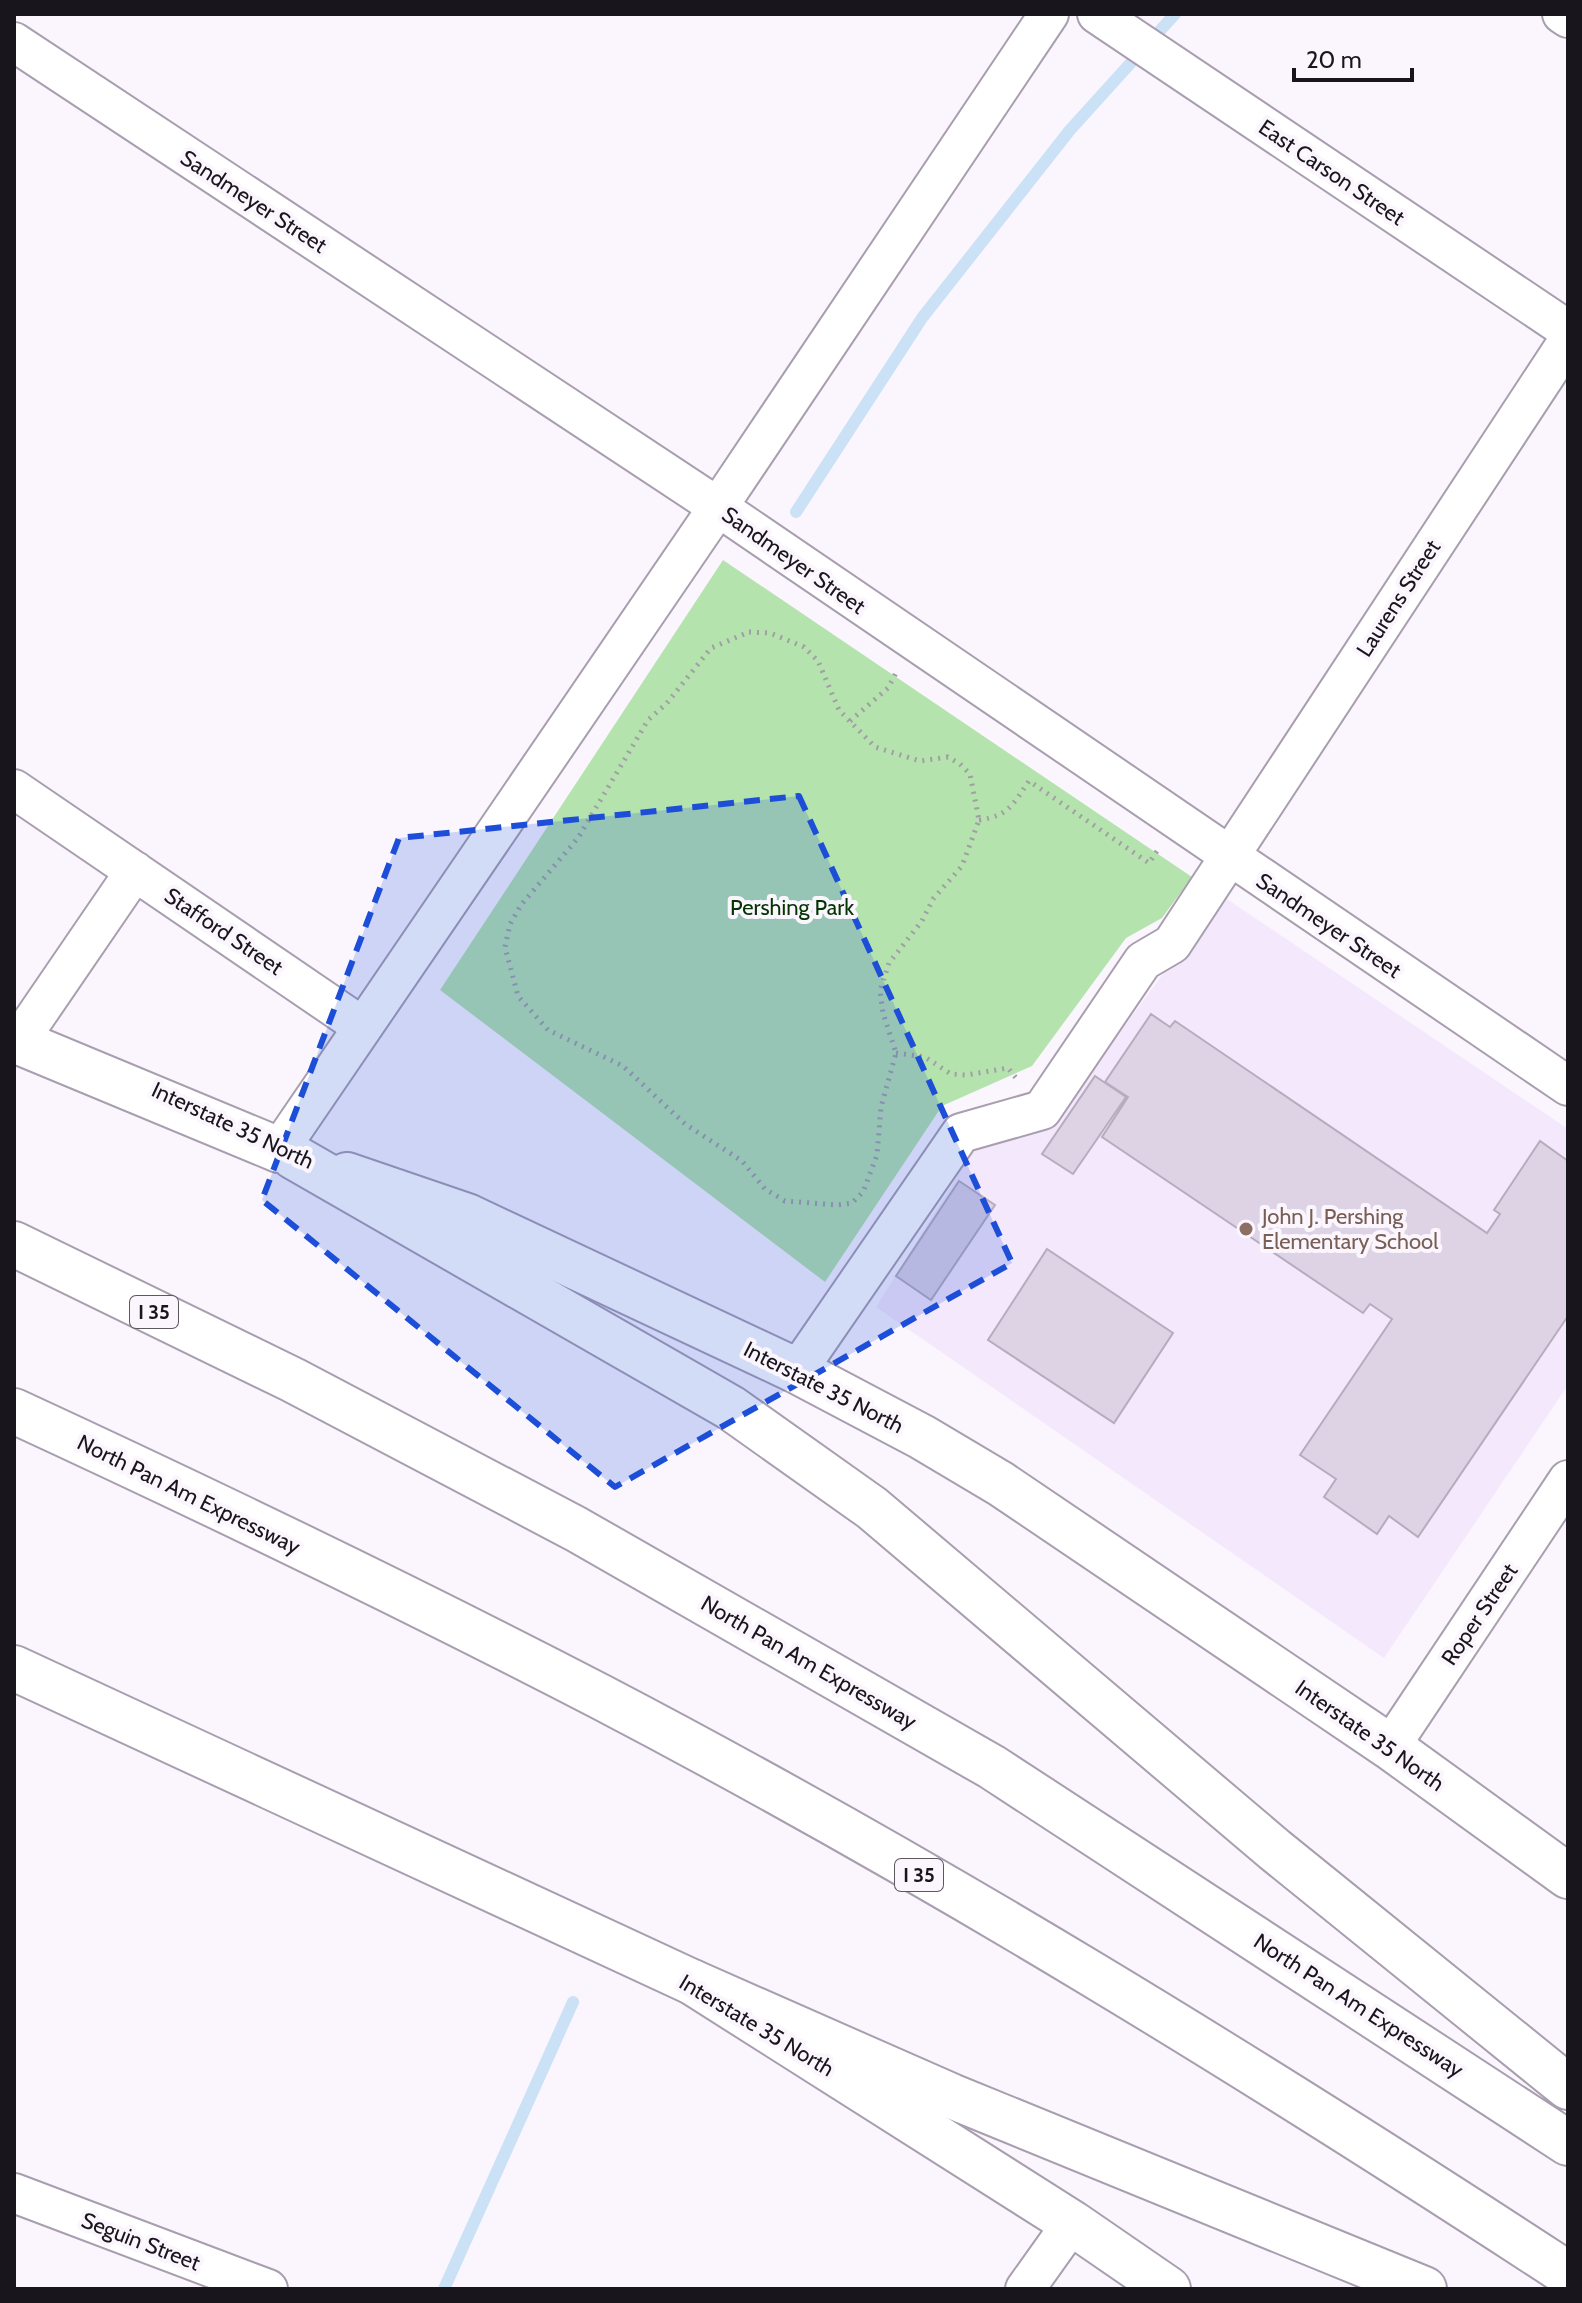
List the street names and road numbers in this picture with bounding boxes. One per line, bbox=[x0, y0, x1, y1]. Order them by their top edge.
street label: East Carson Street bbox=[1254, 114, 1410, 232]
street label: Sandmeyer Street bbox=[176, 144, 332, 259]
street label: Sandmeyer Street bbox=[717, 501, 871, 620]
street label: Laurens Street bbox=[1351, 534, 1447, 662]
street label: Sandmeyer Street bbox=[1251, 867, 1407, 984]
street label: Stafford Street bbox=[159, 882, 289, 981]
street label: Interstate 35 North bbox=[147, 1076, 318, 1175]
road number: I 35 bbox=[130, 1296, 178, 1328]
street label: Interstate 35 North bbox=[739, 1336, 908, 1439]
street label: North Pan Am Expressway bbox=[73, 1429, 305, 1560]
street label: Roper Street bbox=[1436, 1558, 1524, 1670]
street label: North Pan Am Expressway bbox=[696, 1590, 921, 1735]
street label: Interstate 35 North bbox=[1290, 1674, 1449, 1797]
road number: I 35 bbox=[895, 1859, 943, 1891]
street label: North Pan Am Expressway bbox=[1249, 1928, 1469, 2083]
street label: Interstate 35 North bbox=[674, 1969, 839, 2082]
street label: Seguin Street bbox=[78, 2206, 205, 2277]

